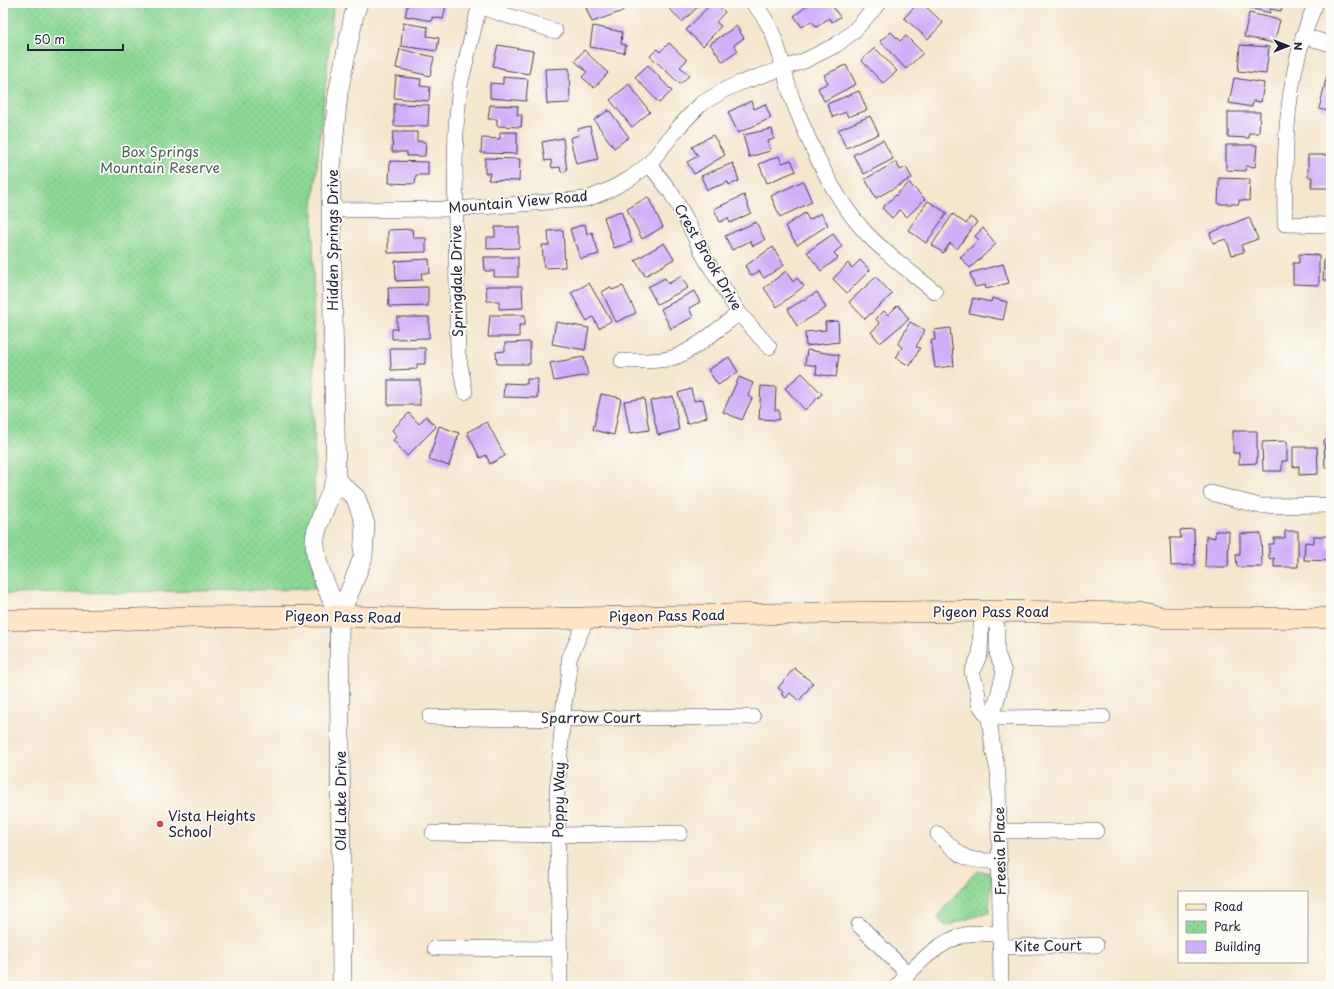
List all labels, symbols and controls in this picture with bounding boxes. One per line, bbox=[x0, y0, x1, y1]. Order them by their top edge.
scale bar bbox=[28, 26, 123, 52]
north arrow bbox=[1268, 26, 1308, 66]
text: 50 m bbox=[34, 30, 65, 48]
text: N bbox=[1290, 42, 1307, 51]
park label: Box Springs Mountain Reserve bbox=[100, 141, 220, 178]
street label: Hidden Springs Drive bbox=[322, 169, 343, 311]
street label: Mountain View Road bbox=[447, 185, 589, 218]
street label: Crest Brook Drive bbox=[669, 199, 748, 314]
street label: Springdale Drive bbox=[445, 225, 468, 337]
street label: Pigeon Pass Road bbox=[933, 601, 1049, 622]
street label: Pigeon Pass Road bbox=[609, 604, 725, 627]
street label: Pigeon Pass Road bbox=[285, 605, 401, 628]
street label: Sparrow Court bbox=[541, 707, 641, 728]
street label: Old Lake Drive bbox=[330, 751, 351, 851]
street label: Poppy Way bbox=[547, 762, 570, 838]
place label: Vista Heights School bbox=[168, 805, 256, 842]
street label: Freesia Place bbox=[988, 806, 1011, 895]
marker: Vista Heights School bbox=[155, 819, 165, 829]
legend bbox=[1178, 891, 1308, 963]
text: Road bbox=[1214, 897, 1243, 915]
text: Park bbox=[1214, 917, 1241, 935]
street label: Kite Court bbox=[1014, 934, 1082, 957]
text: Building bbox=[1214, 937, 1261, 955]

